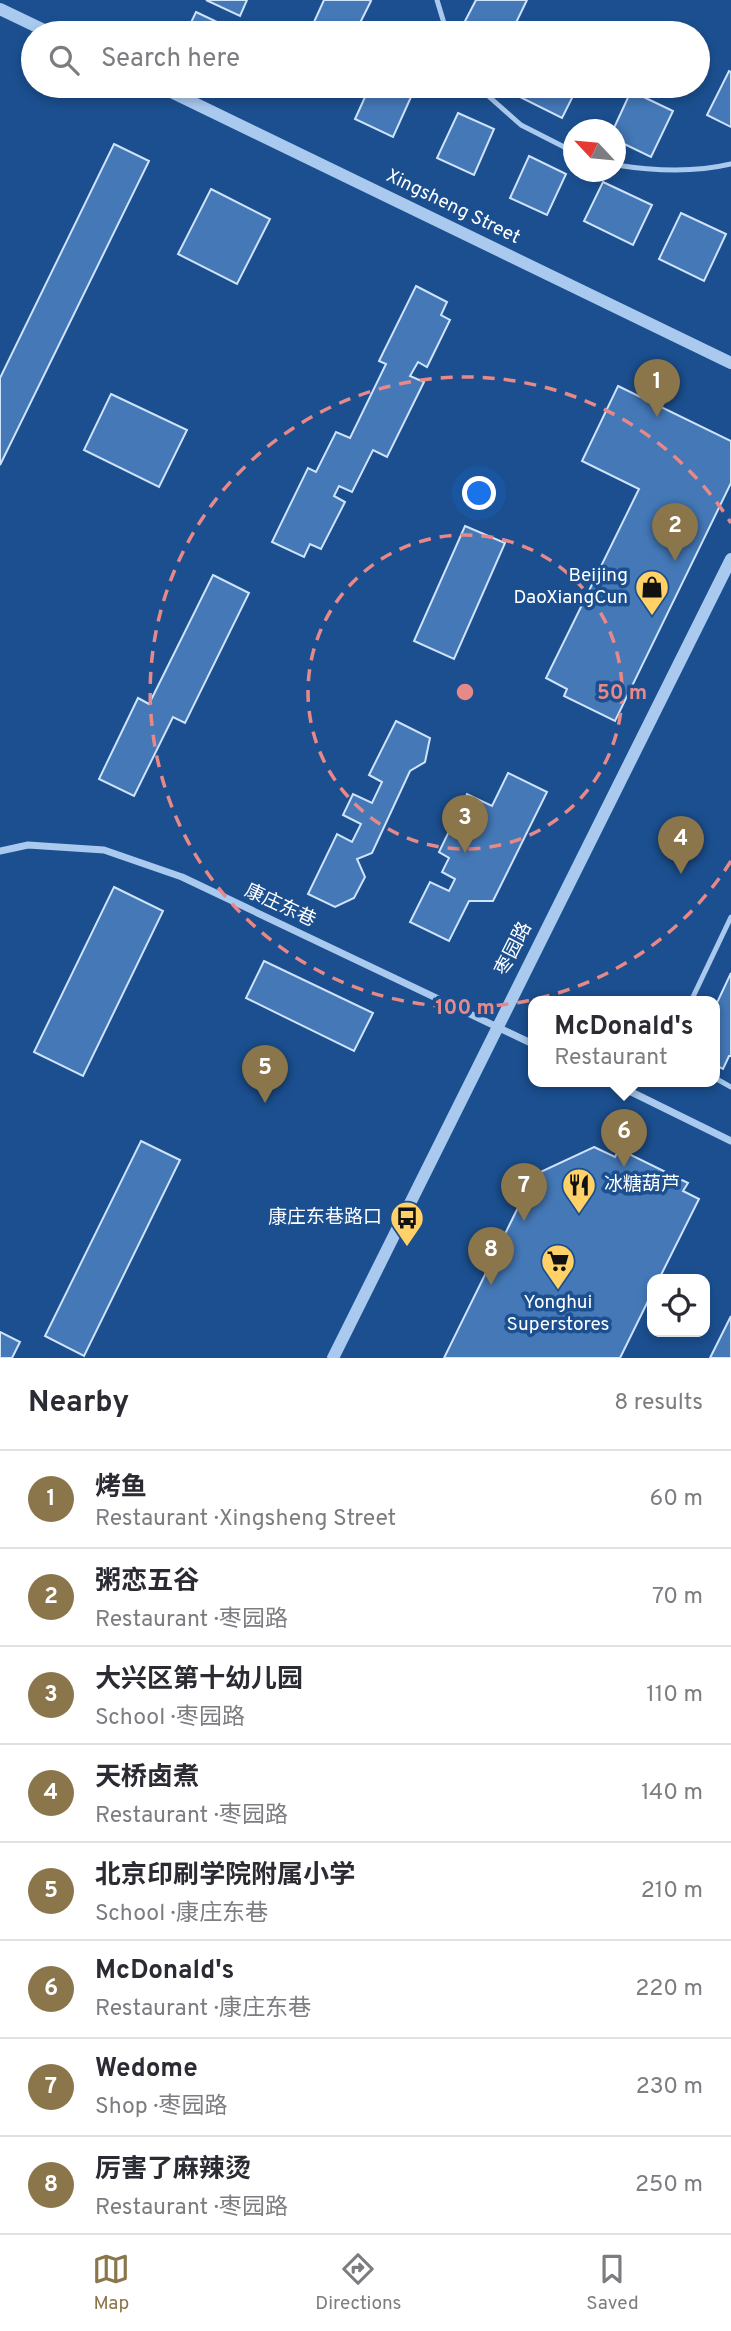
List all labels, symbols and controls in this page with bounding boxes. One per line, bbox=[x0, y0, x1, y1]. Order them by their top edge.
search box bbox=[21, 21, 710, 98]
icon: search bbox=[45, 41, 83, 79]
text: Search here bbox=[101, 43, 240, 76]
north arrow bbox=[563, 119, 626, 182]
street label: Xingsheng Street bbox=[382, 164, 524, 250]
pin: 1 bbox=[634, 359, 680, 417]
your location bbox=[462, 476, 496, 510]
pin: 2 bbox=[652, 503, 698, 561]
place label: Beijing DaoXiangCun bbox=[513, 564, 628, 610]
shop icon: Beijing DaoXiangCun bbox=[633, 568, 671, 617]
centre of rings bbox=[453, 680, 477, 704]
text: 50 m bbox=[597, 680, 647, 707]
pin: 3 bbox=[442, 795, 488, 853]
pin: 4 bbox=[658, 816, 704, 874]
street label: 康庄东巷 bbox=[240, 879, 320, 933]
street label: 枣园路 bbox=[490, 918, 538, 980]
text: 100 m bbox=[435, 995, 495, 1022]
popup bbox=[528, 996, 720, 1087]
text: McDonald's bbox=[554, 1011, 694, 1044]
text: Restaurant bbox=[554, 1044, 668, 1073]
pin: 5 bbox=[242, 1045, 288, 1103]
pin: 6 bbox=[601, 1109, 647, 1167]
pin: 7 bbox=[501, 1163, 547, 1221]
restaurant icon: 冰糖葫芦 bbox=[560, 1166, 598, 1215]
place label: 冰糖葫芦 bbox=[604, 1173, 680, 1197]
bus stop icon: 康庄东巷路口 bbox=[388, 1199, 426, 1248]
place label: 康庄东巷路口 bbox=[268, 1206, 382, 1230]
pin: 8 bbox=[468, 1227, 514, 1285]
supermarket icon: Yonghui Superstores bbox=[539, 1242, 577, 1291]
map controls bbox=[647, 1274, 710, 1337]
button: locate bbox=[647, 1274, 710, 1337]
place label: Yonghui Superstores bbox=[507, 1291, 609, 1337]
text: Nearby bbox=[28, 1385, 129, 1422]
text: 8 results bbox=[614, 1389, 703, 1418]
text: 烤鱼 bbox=[95, 1472, 147, 1505]
text: 1 bbox=[46, 1485, 56, 1514]
text: 60 m bbox=[650, 1485, 703, 1514]
text: Restaurant · Xingsheng Street bbox=[95, 1505, 396, 1534]
text: 粥恋五谷 bbox=[95, 1566, 199, 1599]
text: 2 bbox=[44, 1583, 58, 1612]
text: 70 m bbox=[652, 1583, 703, 1612]
text: Restaurant · 枣园路 bbox=[95, 1606, 288, 1635]
text: 大兴区第十幼儿园 bbox=[95, 1664, 303, 1697]
text: 3 bbox=[44, 1681, 58, 1710]
text: 110 m bbox=[646, 1681, 703, 1710]
text: School · 枣园路 bbox=[95, 1704, 245, 1733]
text: 天桥卤煮 bbox=[95, 1762, 199, 1795]
text: 4 bbox=[44, 1779, 58, 1808]
text: 140 m bbox=[641, 1779, 703, 1808]
text: Restaurant · 枣园路 bbox=[95, 1802, 288, 1831]
text: 北京印刷学院附属小学 bbox=[95, 1860, 355, 1893]
text: 5 bbox=[44, 1877, 58, 1906]
text: 210 m bbox=[641, 1877, 703, 1906]
text: School · 康庄东巷 bbox=[95, 1900, 268, 1929]
text: McDonald's bbox=[95, 1955, 234, 1988]
text: 6 bbox=[44, 1975, 58, 2004]
text: 220 m bbox=[635, 1975, 703, 2004]
text: Restaurant · 康庄东巷 bbox=[95, 1995, 311, 2024]
text: Wedome bbox=[95, 2053, 198, 2086]
text: 7 bbox=[45, 2073, 57, 2102]
text: 230 m bbox=[636, 2073, 703, 2102]
text: Shop · 枣园路 bbox=[95, 2093, 228, 2122]
text: 厉害了麻辣烫 bbox=[95, 2154, 251, 2187]
text: 8 bbox=[44, 2171, 58, 2200]
text: 250 m bbox=[635, 2171, 703, 2200]
text: Restaurant · 枣园路 bbox=[95, 2194, 288, 2223]
tab: Map bbox=[92, 2250, 130, 2316]
tab: Directions bbox=[315, 2250, 402, 2316]
tab: Saved bbox=[586, 2250, 639, 2316]

